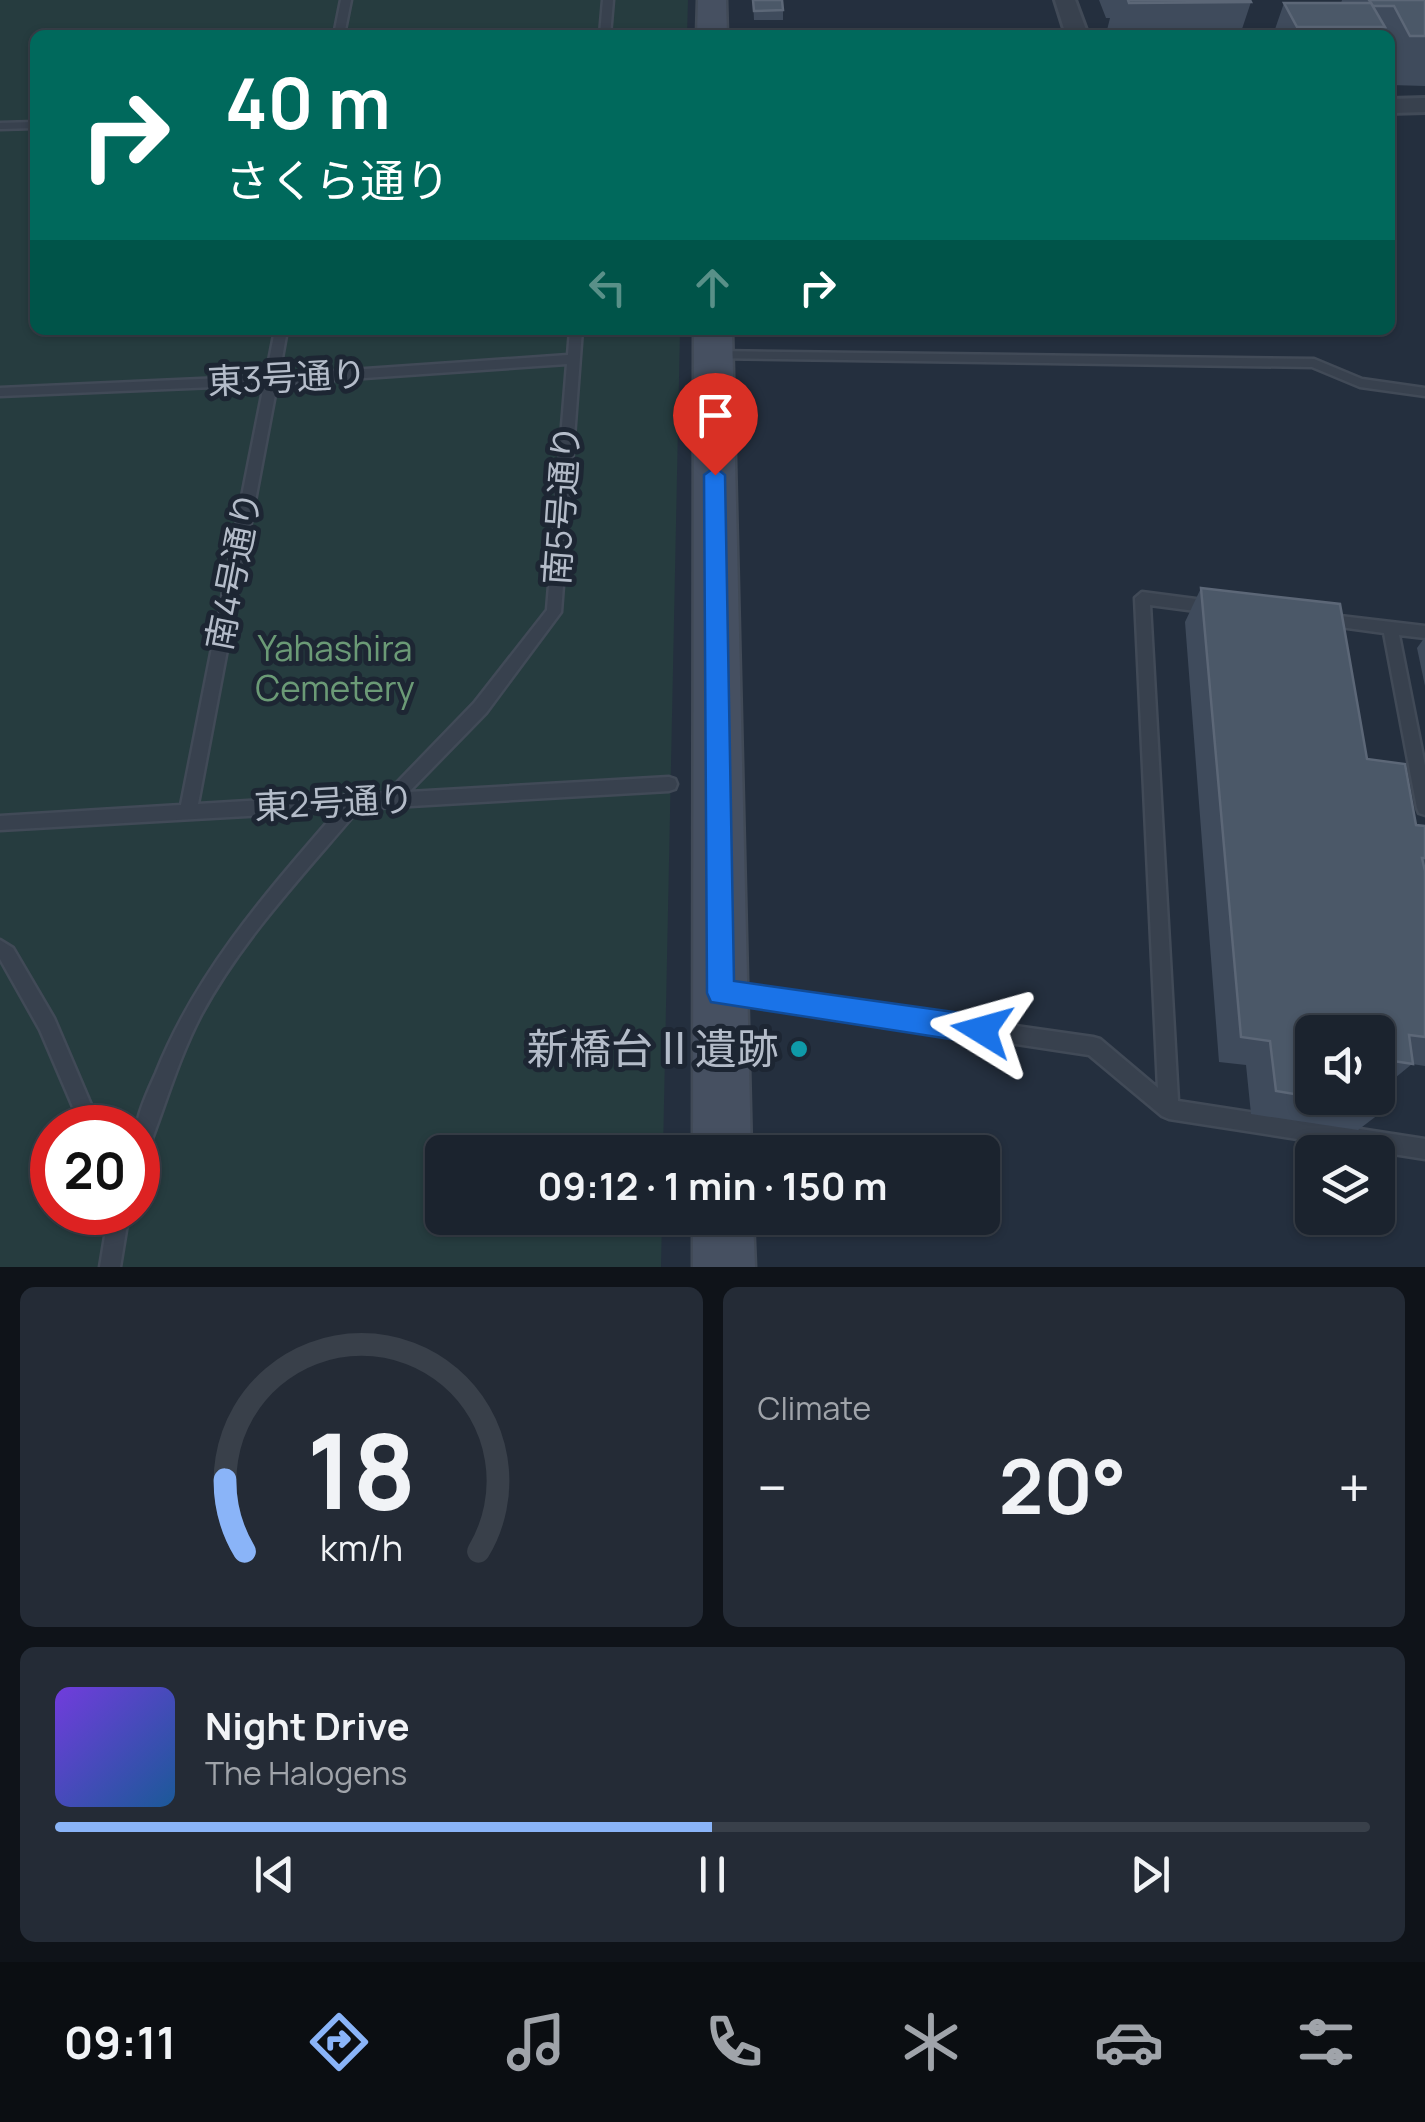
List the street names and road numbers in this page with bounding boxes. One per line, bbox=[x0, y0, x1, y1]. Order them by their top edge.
street label: 東3号通り bbox=[206, 349, 368, 405]
street label: 南5号通り bbox=[531, 423, 591, 587]
street label: 南4号通り bbox=[194, 487, 272, 654]
street label: 東2号通り bbox=[253, 774, 415, 830]

